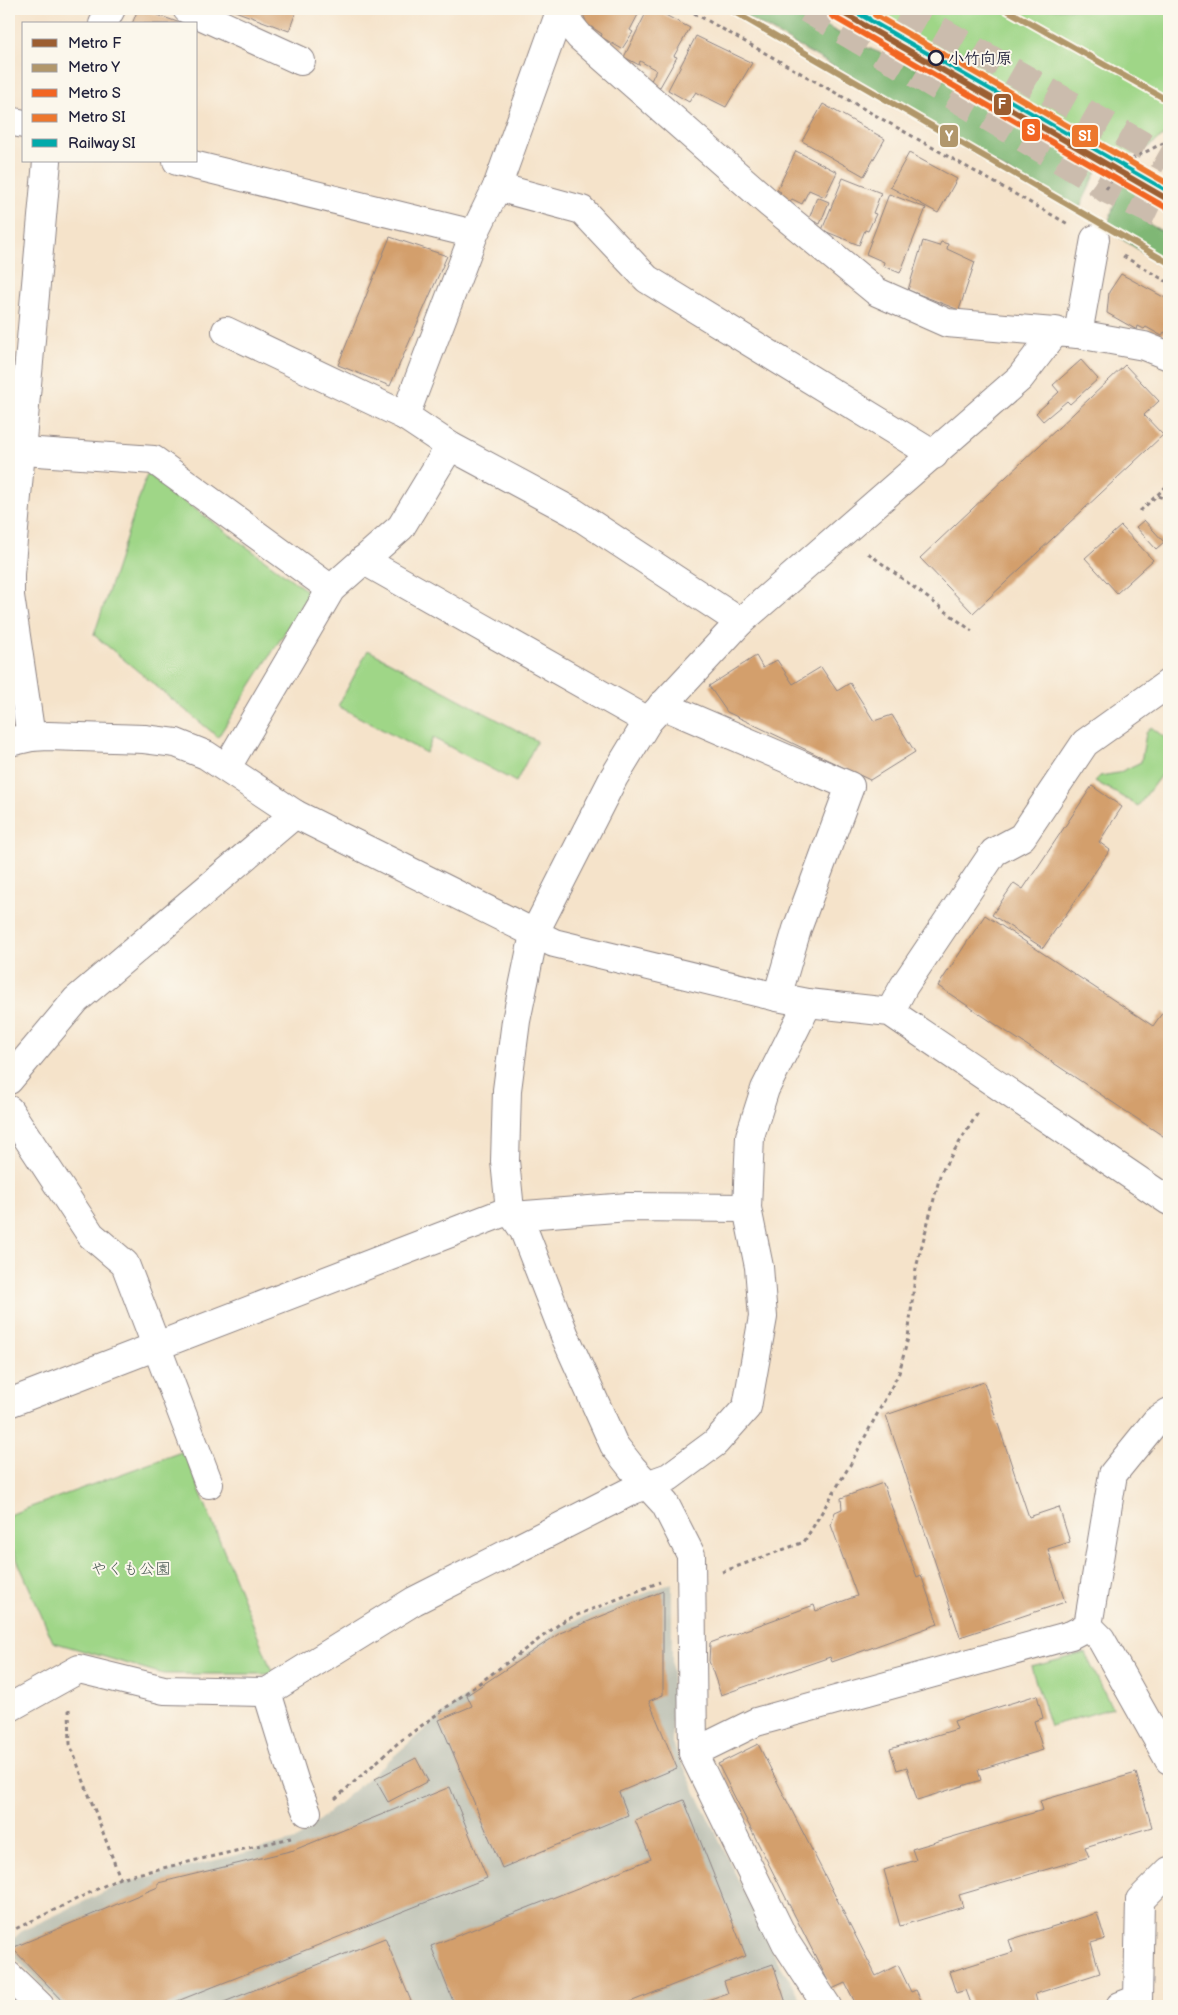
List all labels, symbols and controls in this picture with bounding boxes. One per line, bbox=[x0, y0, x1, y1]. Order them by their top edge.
legend bbox=[22, 22, 198, 162]
text: Metro F bbox=[68, 34, 121, 53]
marker: 小竹向原 bbox=[928, 50, 944, 66]
place label: 小竹向原 bbox=[948, 50, 1012, 69]
text: Metro Y bbox=[68, 58, 120, 77]
text: Metro S bbox=[68, 84, 121, 103]
line badge: F bbox=[993, 93, 1012, 116]
text: F bbox=[998, 96, 1007, 113]
text: Metro SI bbox=[68, 108, 126, 127]
line badge: S bbox=[1021, 118, 1041, 142]
text: S bbox=[1027, 122, 1036, 139]
line badge: Y bbox=[939, 124, 959, 148]
line badge: SI bbox=[1071, 124, 1099, 148]
text: Y bbox=[945, 128, 954, 145]
text: SI bbox=[1078, 128, 1092, 145]
text: Railway SI bbox=[68, 134, 136, 153]
park label: やくも公園 bbox=[91, 1560, 171, 1579]

